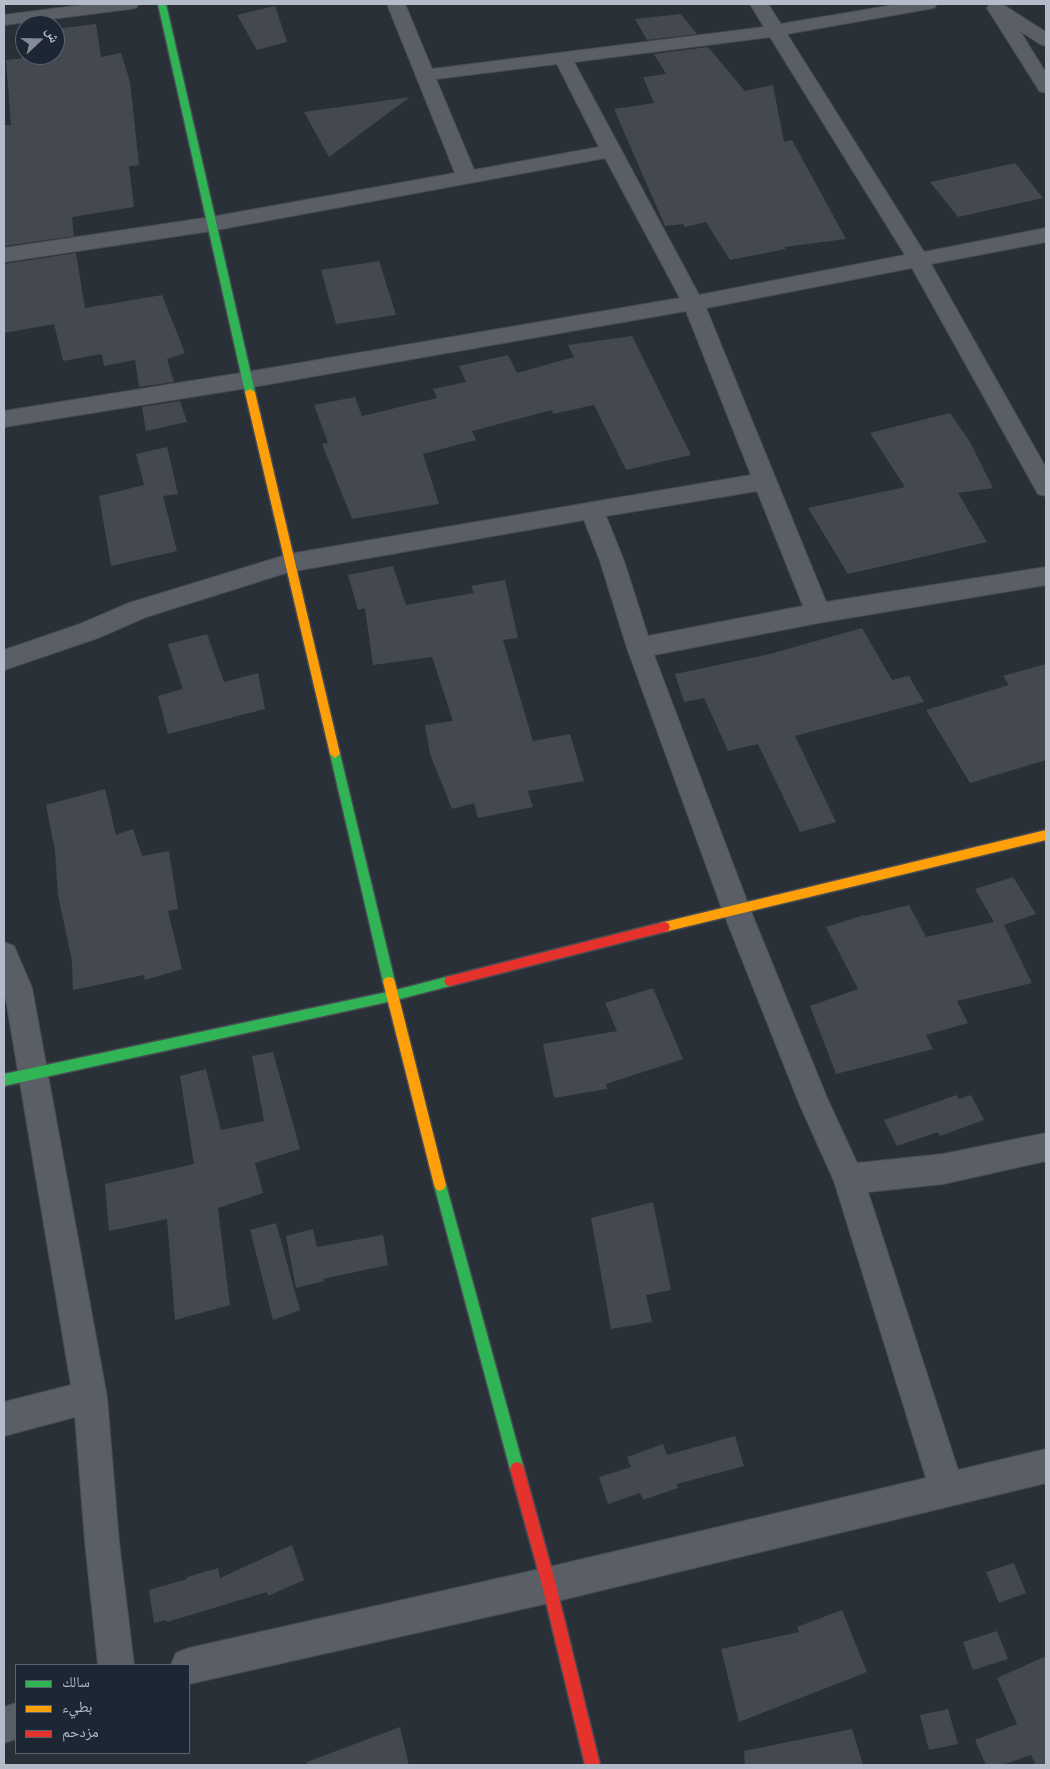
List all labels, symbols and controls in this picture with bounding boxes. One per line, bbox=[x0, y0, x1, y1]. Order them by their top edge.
north arrow bbox=[15, 15, 65, 65]
text: ش bbox=[43, 25, 64, 45]
legend bbox=[15, 1664, 190, 1754]
text: سالك bbox=[62, 1672, 90, 1690]
text: بطيء bbox=[62, 1697, 92, 1715]
text: مزدحم bbox=[62, 1722, 99, 1740]

